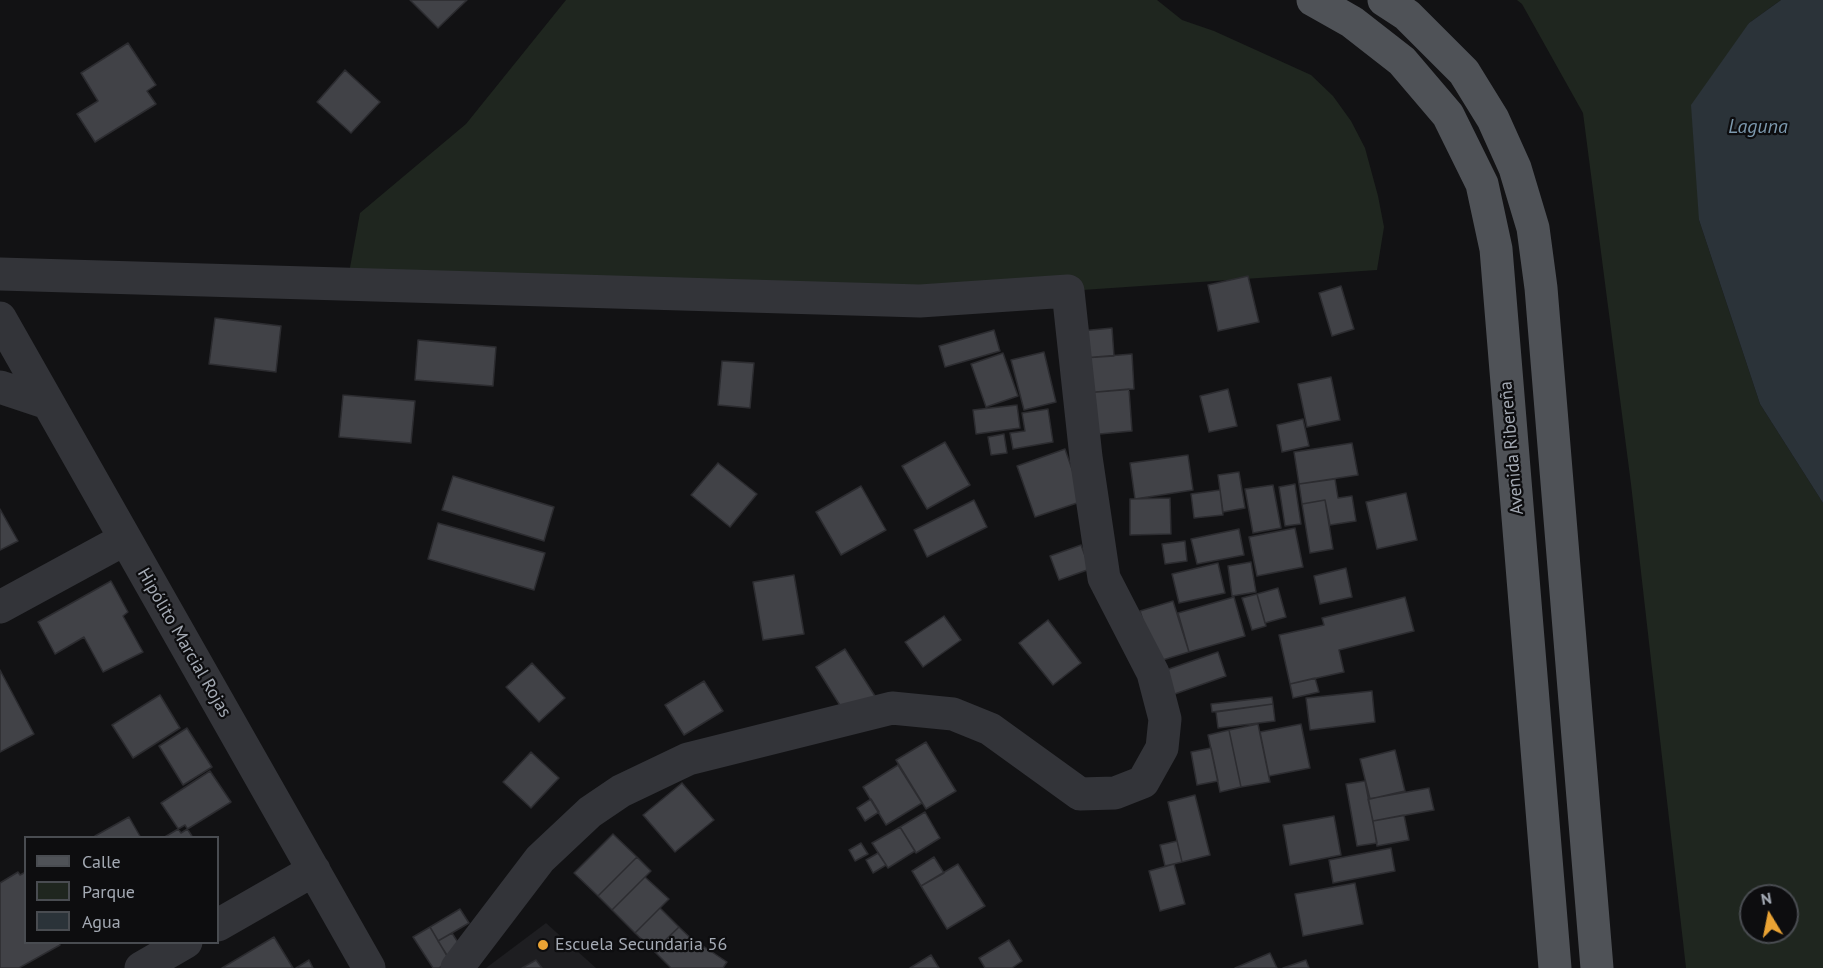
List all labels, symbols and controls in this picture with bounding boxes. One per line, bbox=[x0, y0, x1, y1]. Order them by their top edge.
water label: Laguna bbox=[1728, 115, 1788, 139]
street label: Avenida Ribereña bbox=[1495, 380, 1529, 516]
street label: Hipólito Marcial Rojas bbox=[132, 565, 236, 721]
legend bbox=[24, 836, 219, 944]
text: Calle bbox=[82, 850, 121, 873]
text: Parque bbox=[82, 880, 135, 903]
north arrow bbox=[1739, 884, 1799, 944]
text: N bbox=[1759, 887, 1773, 909]
text: Agua bbox=[82, 910, 121, 933]
place label: Escuela Secundaria 56 bbox=[555, 934, 727, 956]
marker: Escuela Secundaria 56 bbox=[536, 938, 550, 952]

